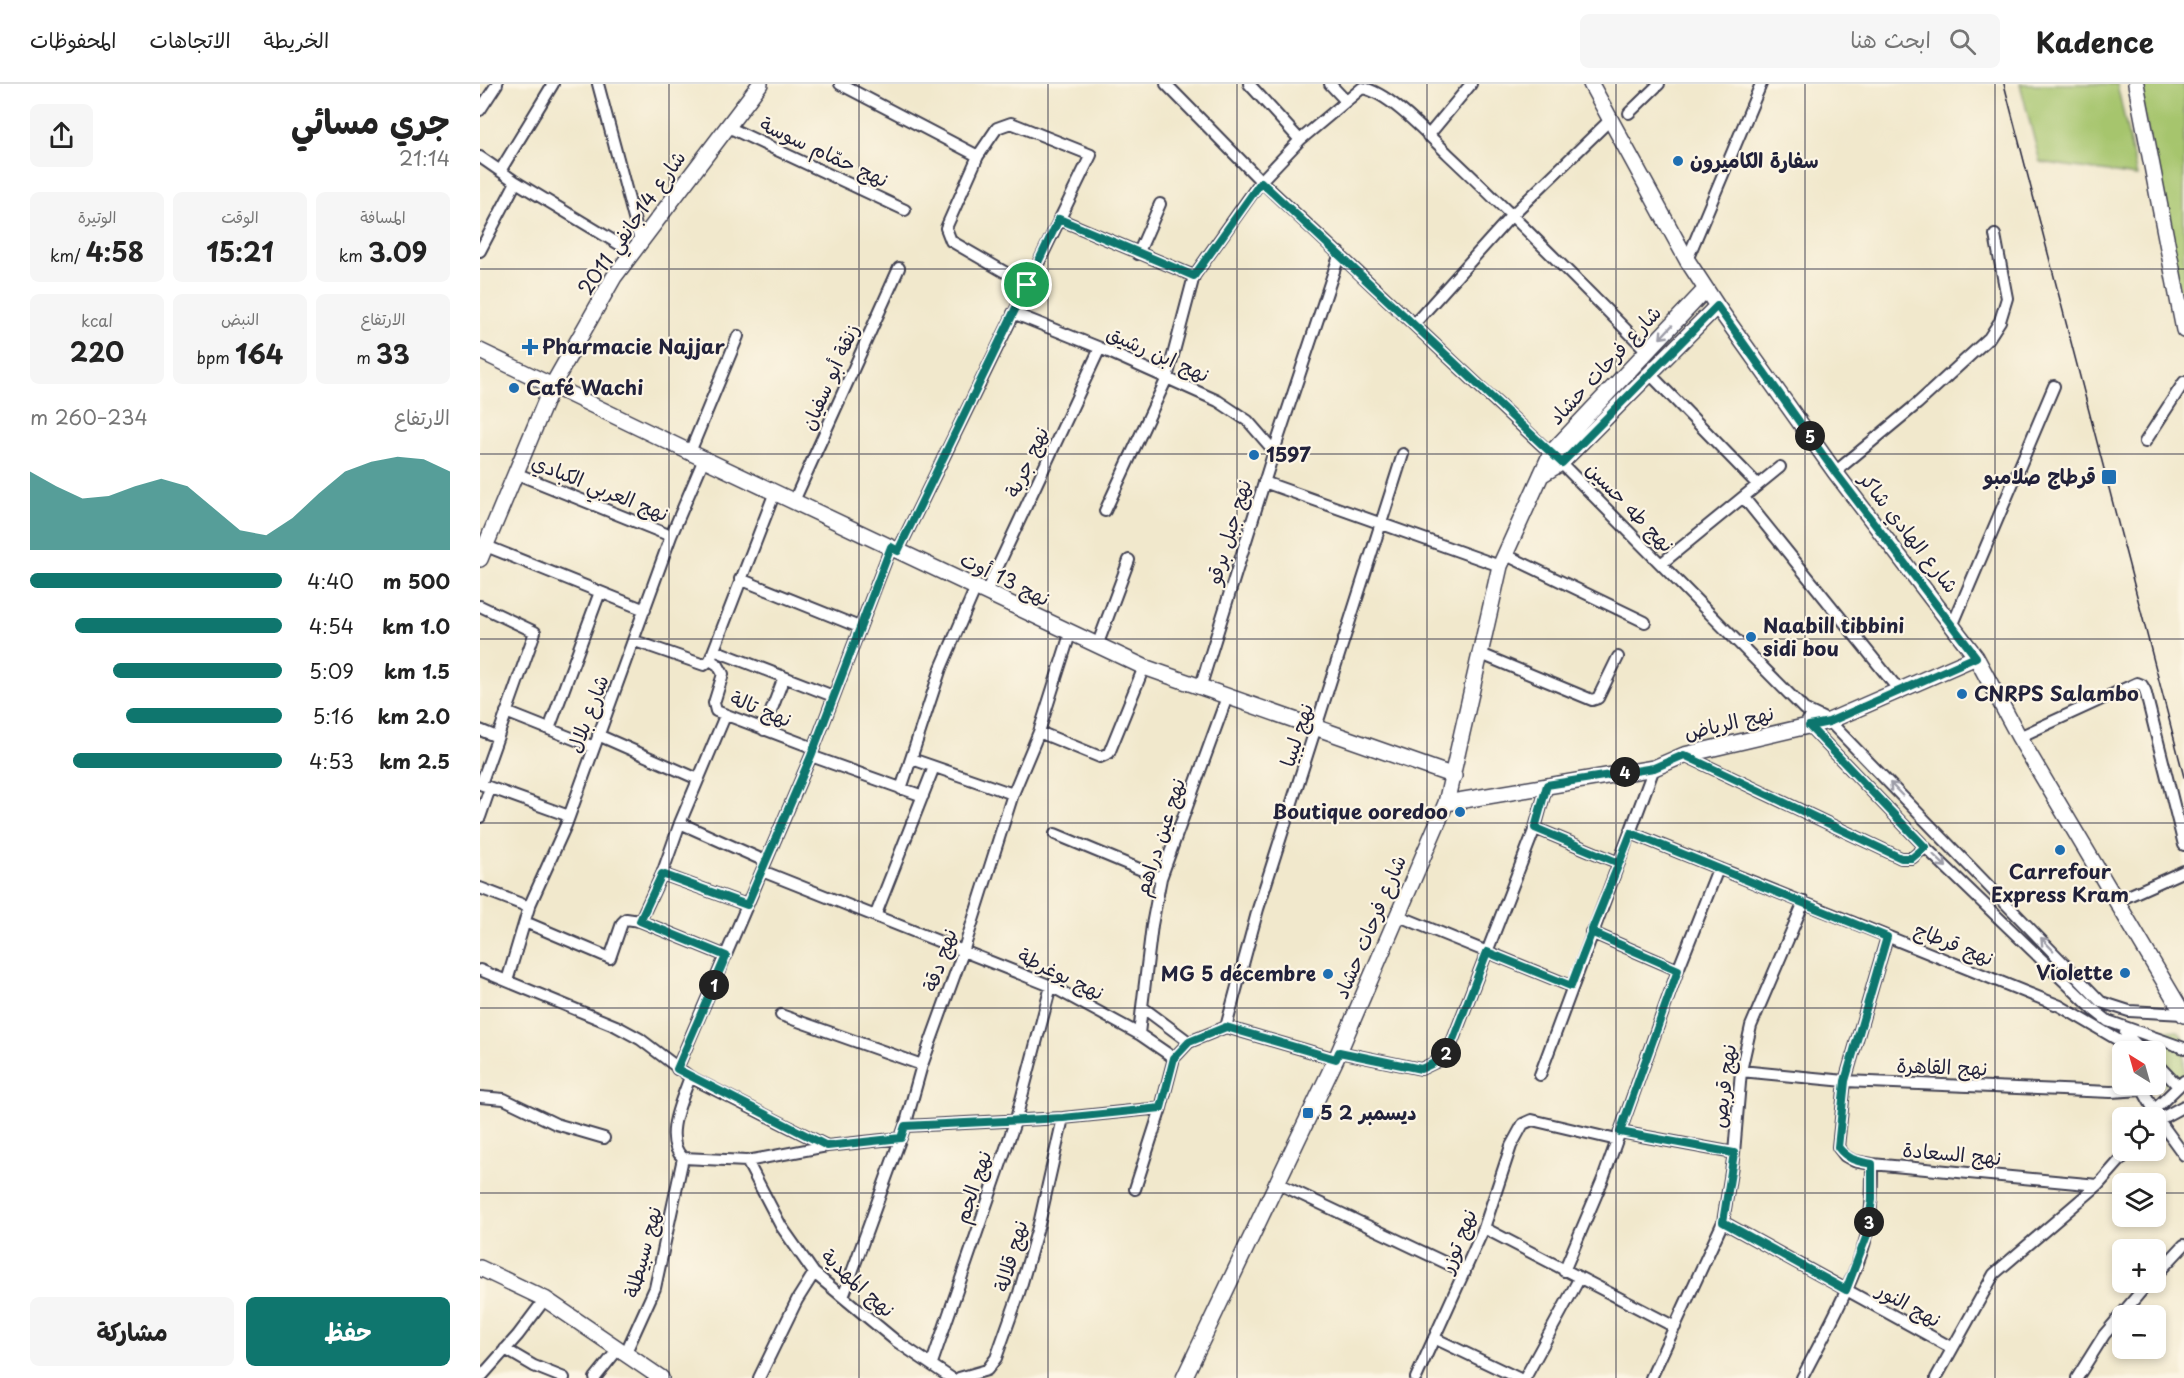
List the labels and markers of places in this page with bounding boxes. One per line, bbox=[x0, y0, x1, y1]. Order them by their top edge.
place label: سفارة الكاميرون bbox=[1690, 145, 1819, 175]
marker: سفارة الكاميرون bbox=[1671, 154, 1685, 168]
pin bbox=[1001, 259, 1052, 310]
place label: Pharmacie Najjar bbox=[542, 331, 725, 361]
marker: Pharmacie Najjar bbox=[523, 340, 537, 354]
place label: Café Wachi bbox=[526, 372, 643, 402]
marker: Café Wachi bbox=[507, 381, 521, 395]
pin: 5 bbox=[1795, 421, 1825, 451]
place label: 1597 bbox=[1266, 439, 1311, 469]
marker: 1597 bbox=[1247, 448, 1261, 462]
place label: قرطاج صلامبو bbox=[1982, 461, 2096, 491]
marker: قرطاج صلامبو bbox=[2100, 468, 2118, 486]
place label: Naabill tibbini sidi bou bbox=[1763, 610, 1905, 663]
marker: Naabill tibbini sidi bou bbox=[1744, 630, 1758, 644]
place label: CNRPS Salambo bbox=[1974, 678, 2139, 708]
marker: CNRPS Salambo bbox=[1955, 687, 1969, 701]
pin: 4 bbox=[1610, 757, 1640, 787]
place label: Boutique ooredoo bbox=[1272, 796, 1448, 826]
marker: Boutique ooredoo bbox=[1453, 805, 1467, 819]
marker: Carrefour Express Kram bbox=[2053, 843, 2067, 857]
place label: Carrefour Express Kram bbox=[1991, 856, 2129, 909]
place label: Violette bbox=[2036, 957, 2113, 987]
place label: MG 5 décembre bbox=[1161, 958, 1316, 988]
marker: Violette bbox=[2118, 966, 2132, 980]
marker: MG 5 décembre bbox=[1321, 967, 1335, 981]
pin: 1 bbox=[699, 970, 729, 1000]
pin: 2 bbox=[1431, 1038, 1461, 1068]
place label: 5 ديسمبر 2 bbox=[1320, 1097, 1417, 1127]
marker: 5 ديسمبر 2 bbox=[1301, 1106, 1315, 1120]
pin: 3 bbox=[1854, 1207, 1884, 1237]

